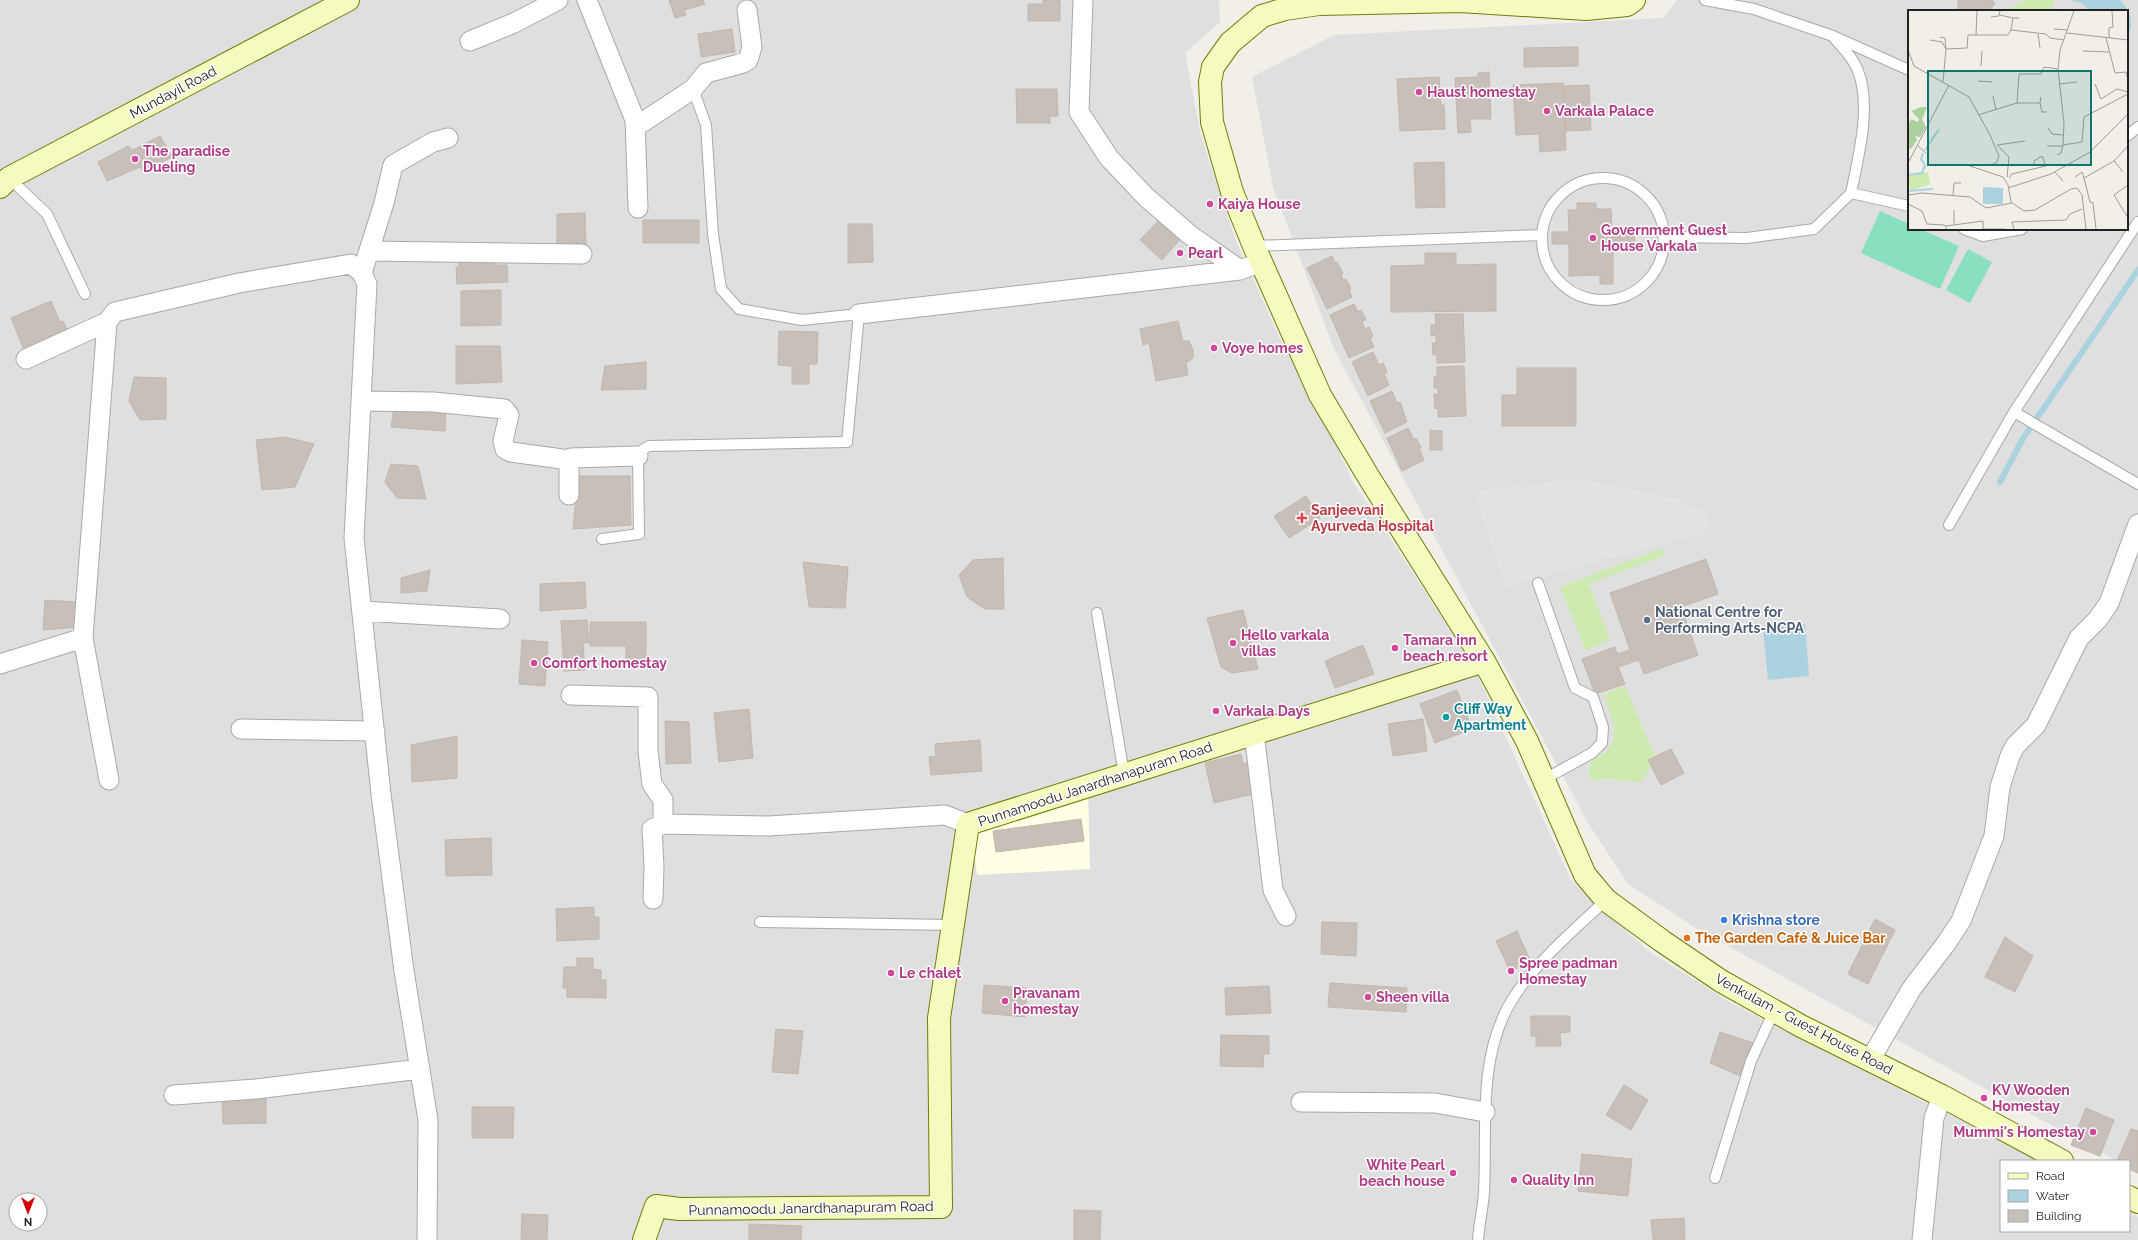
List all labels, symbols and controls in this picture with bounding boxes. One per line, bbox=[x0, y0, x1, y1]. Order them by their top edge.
inset map bbox=[1908, 10, 2128, 230]
street label: Mundayil Road bbox=[127, 62, 219, 122]
place label: Haust homestay bbox=[1427, 84, 1536, 100]
marker: Haust homestay bbox=[1414, 87, 1424, 97]
place label: Varkala Palace bbox=[1555, 103, 1655, 119]
marker: Varkala Palace bbox=[1542, 106, 1552, 116]
place label: The paradise Dueling bbox=[143, 143, 231, 175]
marker: The paradise Dueling bbox=[130, 154, 140, 164]
place label: Kaiya House bbox=[1218, 196, 1301, 212]
marker: Kaiya House bbox=[1205, 199, 1215, 209]
place label: Government Guest House Varkala bbox=[1601, 222, 1728, 254]
marker: Government Guest House Varkala bbox=[1588, 233, 1598, 243]
place label: Pearl bbox=[1188, 245, 1223, 261]
marker: Pearl bbox=[1175, 248, 1185, 258]
place label: Voye homes bbox=[1222, 340, 1303, 356]
marker: Voye homes bbox=[1209, 343, 1219, 353]
place label: Sanjeevani Ayurveda Hospital bbox=[1311, 502, 1435, 534]
marker: Sanjeevani Ayurveda Hospital bbox=[1296, 512, 1308, 524]
place label: National Centre for Performing Arts-NCPA bbox=[1655, 604, 1804, 636]
marker: National Centre for Performing Arts-NCPA bbox=[1642, 615, 1652, 625]
place label: Hello varkala villas bbox=[1241, 627, 1329, 659]
place label: Tamara inn beach resort bbox=[1403, 632, 1489, 664]
marker: Hello varkala villas bbox=[1228, 638, 1238, 648]
marker: Tamara inn beach resort bbox=[1390, 643, 1400, 653]
place label: Comfort homestay bbox=[542, 655, 667, 671]
marker: Comfort homestay bbox=[529, 658, 539, 668]
place label: Cliff Way Apartment bbox=[1454, 701, 1527, 733]
place label: Varkala Days bbox=[1224, 703, 1310, 719]
marker: Varkala Days bbox=[1211, 706, 1221, 716]
marker: Cliff Way Apartment bbox=[1441, 712, 1451, 722]
street label: Punnamoodu Janardhanapuram Road bbox=[976, 738, 1214, 830]
place label: Krishna store bbox=[1732, 912, 1821, 928]
marker: Krishna store bbox=[1719, 915, 1729, 925]
place label: The Garden Café & Juice Bar bbox=[1695, 930, 1886, 946]
marker: The Garden Café & Juice Bar bbox=[1682, 933, 1692, 943]
place label: Spree padman Homestay bbox=[1519, 955, 1617, 987]
place label: Le chalet bbox=[899, 965, 962, 981]
marker: Spree padman Homestay bbox=[1506, 966, 1516, 976]
marker: Le chalet bbox=[886, 968, 896, 978]
street label: Venkulam - Guest House Road bbox=[1713, 970, 1895, 1078]
place label: Pravanam homestay bbox=[1013, 985, 1080, 1017]
place label: Sheen villa bbox=[1376, 989, 1449, 1005]
marker: Sheen villa bbox=[1363, 992, 1373, 1002]
marker: Pravanam homestay bbox=[1000, 996, 1010, 1006]
place label: KV Wooden Homestay bbox=[1992, 1082, 2070, 1114]
marker: KV Wooden Homestay bbox=[1979, 1093, 1989, 1103]
place label: Mummi's Homestay bbox=[1953, 1124, 2085, 1140]
marker: Mummi's Homestay bbox=[2088, 1127, 2098, 1137]
place label: White Pearl beach house bbox=[1359, 1157, 1446, 1189]
legend bbox=[2000, 1160, 2130, 1232]
marker: White Pearl beach house bbox=[1448, 1168, 1458, 1178]
text: Road bbox=[2036, 1169, 2065, 1183]
place label: Quality Inn bbox=[1522, 1172, 1594, 1188]
marker: Quality Inn bbox=[1509, 1175, 1519, 1185]
text: Water bbox=[2036, 1189, 2070, 1203]
north arrow bbox=[8, 1192, 48, 1232]
street label: Punnamoodu Janardhanapuram Road bbox=[688, 1198, 934, 1218]
text: Building bbox=[2036, 1209, 2082, 1223]
text: N bbox=[24, 1215, 32, 1228]

